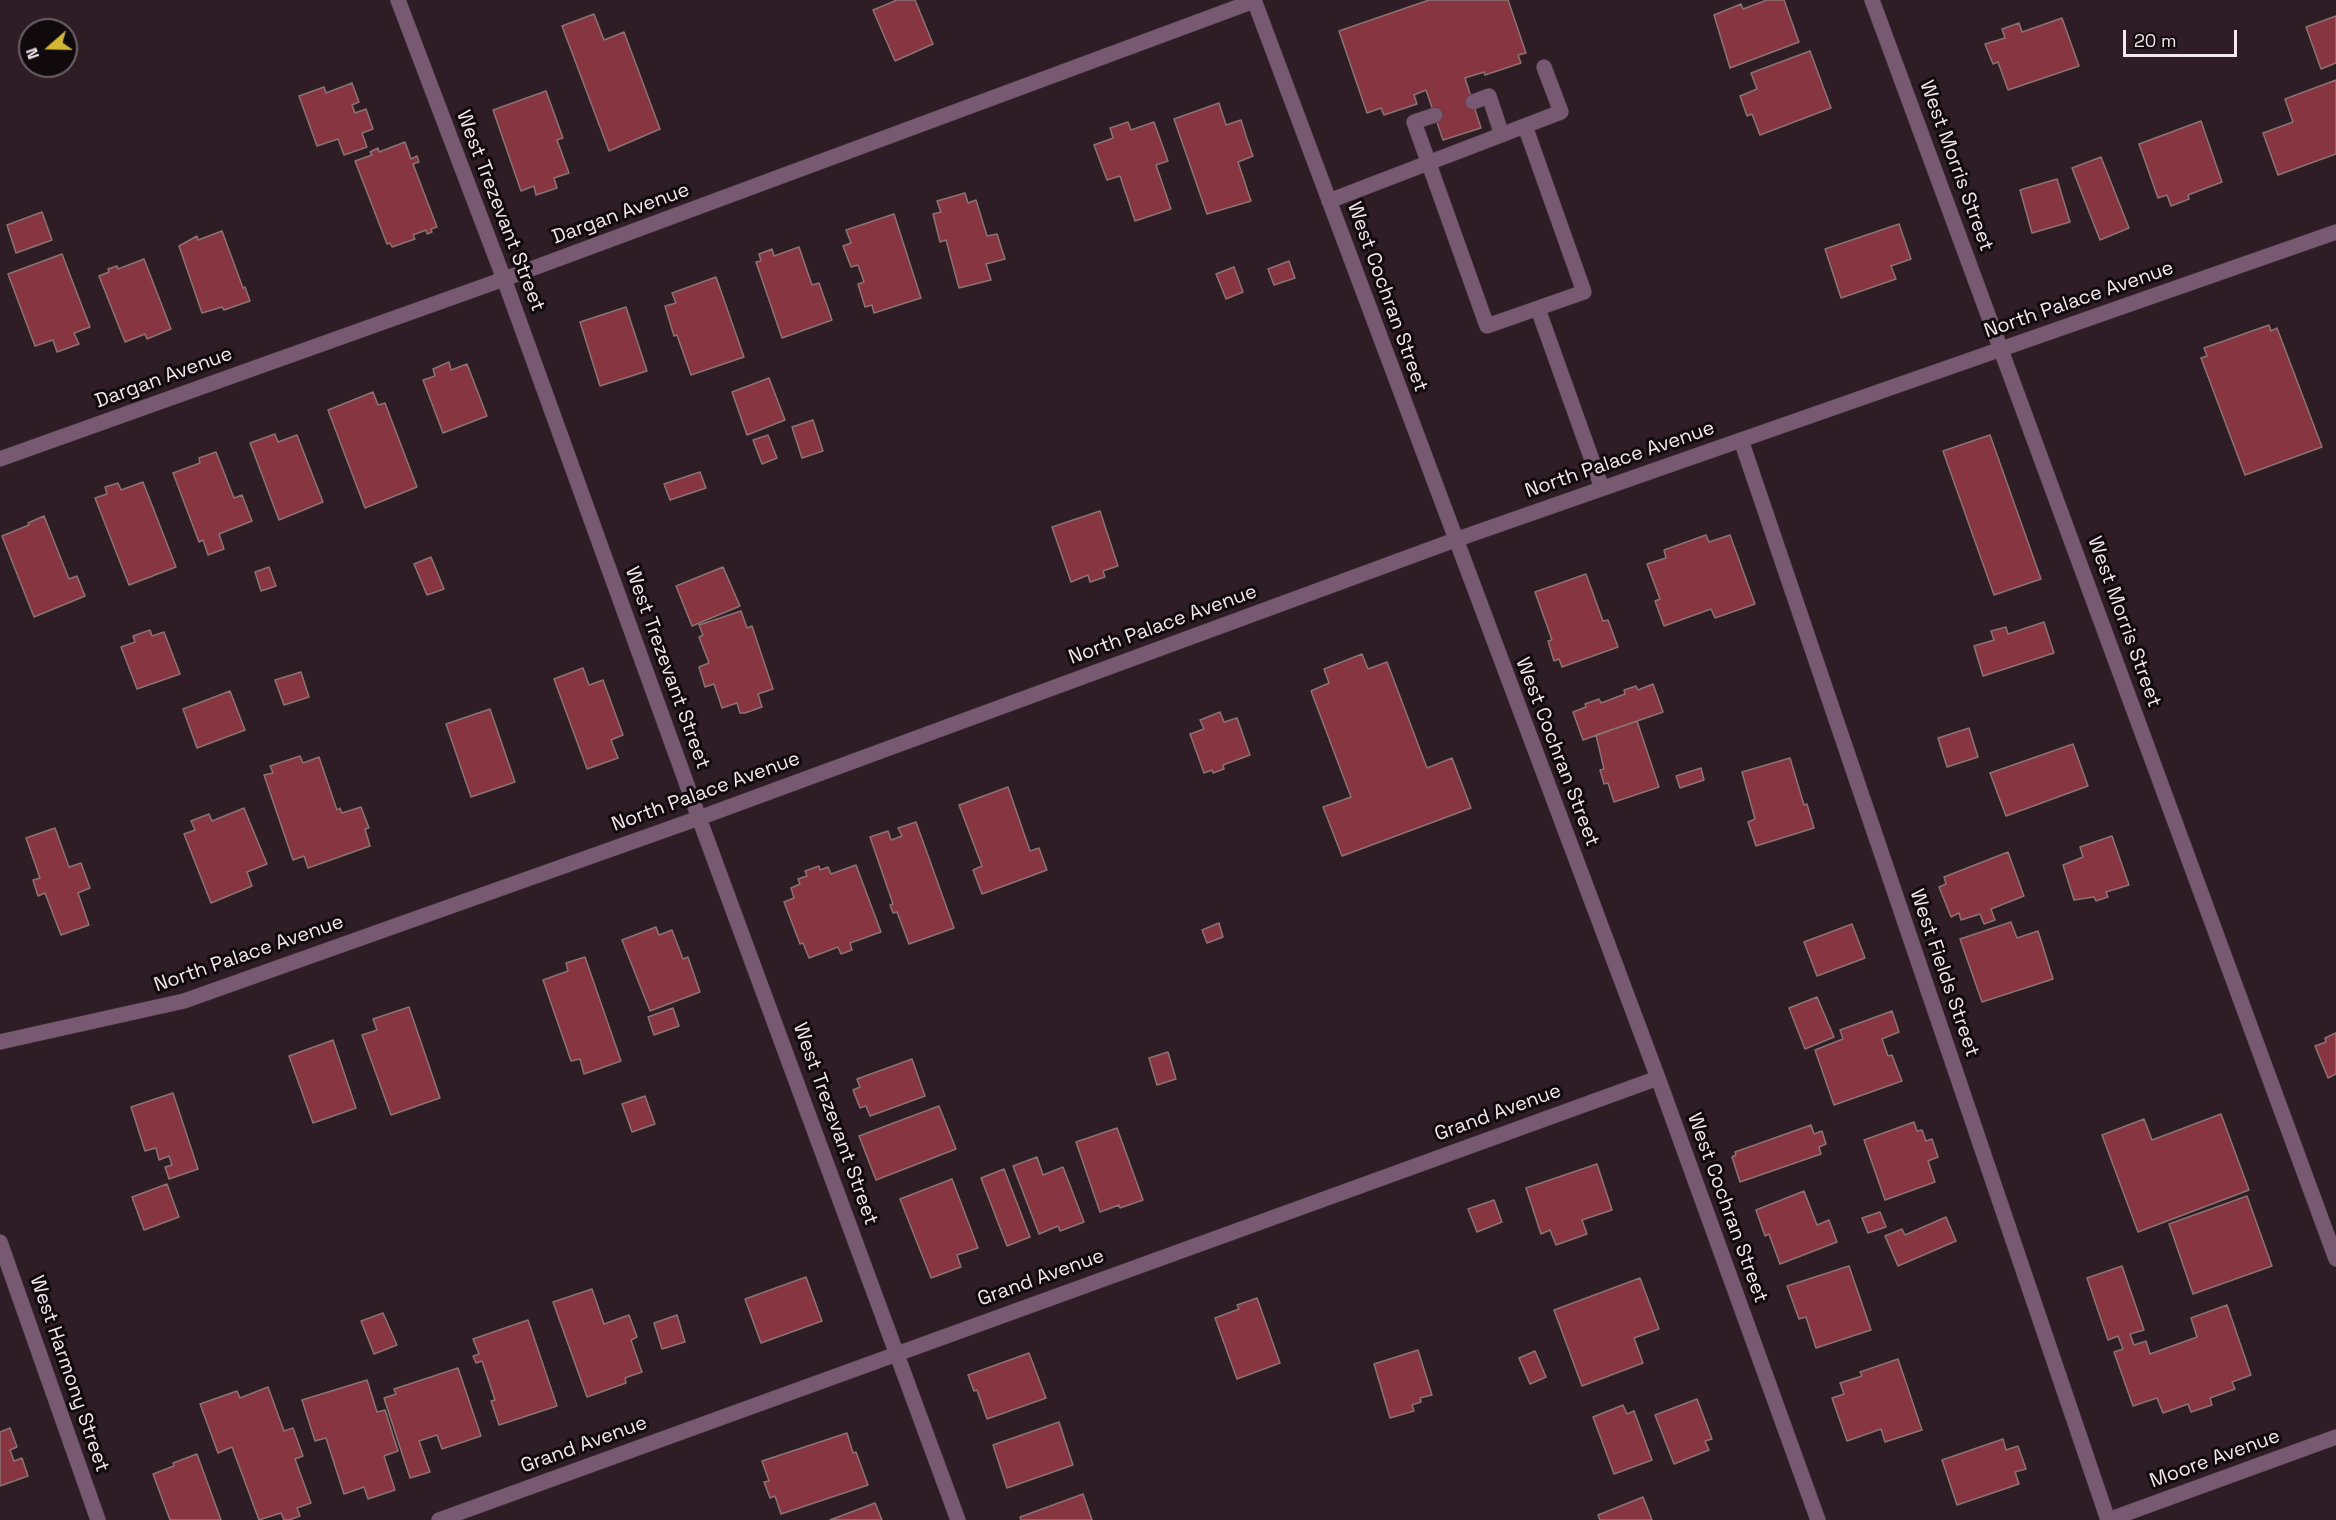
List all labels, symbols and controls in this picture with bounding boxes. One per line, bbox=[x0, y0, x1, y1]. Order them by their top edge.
north arrow bbox=[18, 18, 78, 78]
scale bar bbox=[2126, 18, 2240, 56]
text: 20 m bbox=[2134, 29, 2177, 52]
text: N bbox=[21, 45, 44, 62]
street label: West Morris Street bbox=[1914, 77, 1998, 255]
street label: West Trezevant Street bbox=[451, 107, 549, 315]
street label: Dargan Avenue bbox=[549, 178, 693, 250]
street label: West Cochran Street bbox=[1341, 199, 1433, 395]
street label: North Palace Avenue bbox=[1981, 256, 2177, 344]
street label: Dargan Avenue bbox=[92, 342, 236, 414]
street label: North Palace Avenue bbox=[1522, 416, 1718, 504]
street label: West Morris Street bbox=[2082, 533, 2166, 711]
street label: West Trezevant Street bbox=[619, 564, 715, 772]
street label: North Palace Avenue bbox=[1066, 580, 1260, 670]
street label: West Cochran Street bbox=[1510, 654, 1604, 850]
street label: North Palace Avenue bbox=[609, 747, 803, 837]
street label: West Fields Street bbox=[1904, 886, 1984, 1060]
street label: North Palace Avenue bbox=[151, 910, 347, 998]
street label: West Trezevant Street bbox=[787, 1020, 883, 1228]
street label: Grand Avenue bbox=[1431, 1079, 1565, 1147]
street label: West Cochran Street bbox=[1681, 1110, 1773, 1306]
street label: Grand Avenue bbox=[974, 1244, 1108, 1312]
street label: West Harmony Street bbox=[24, 1273, 114, 1475]
street label: Grand Avenue bbox=[517, 1411, 651, 1479]
street label: Moore Avenue bbox=[2147, 1424, 2283, 1494]

